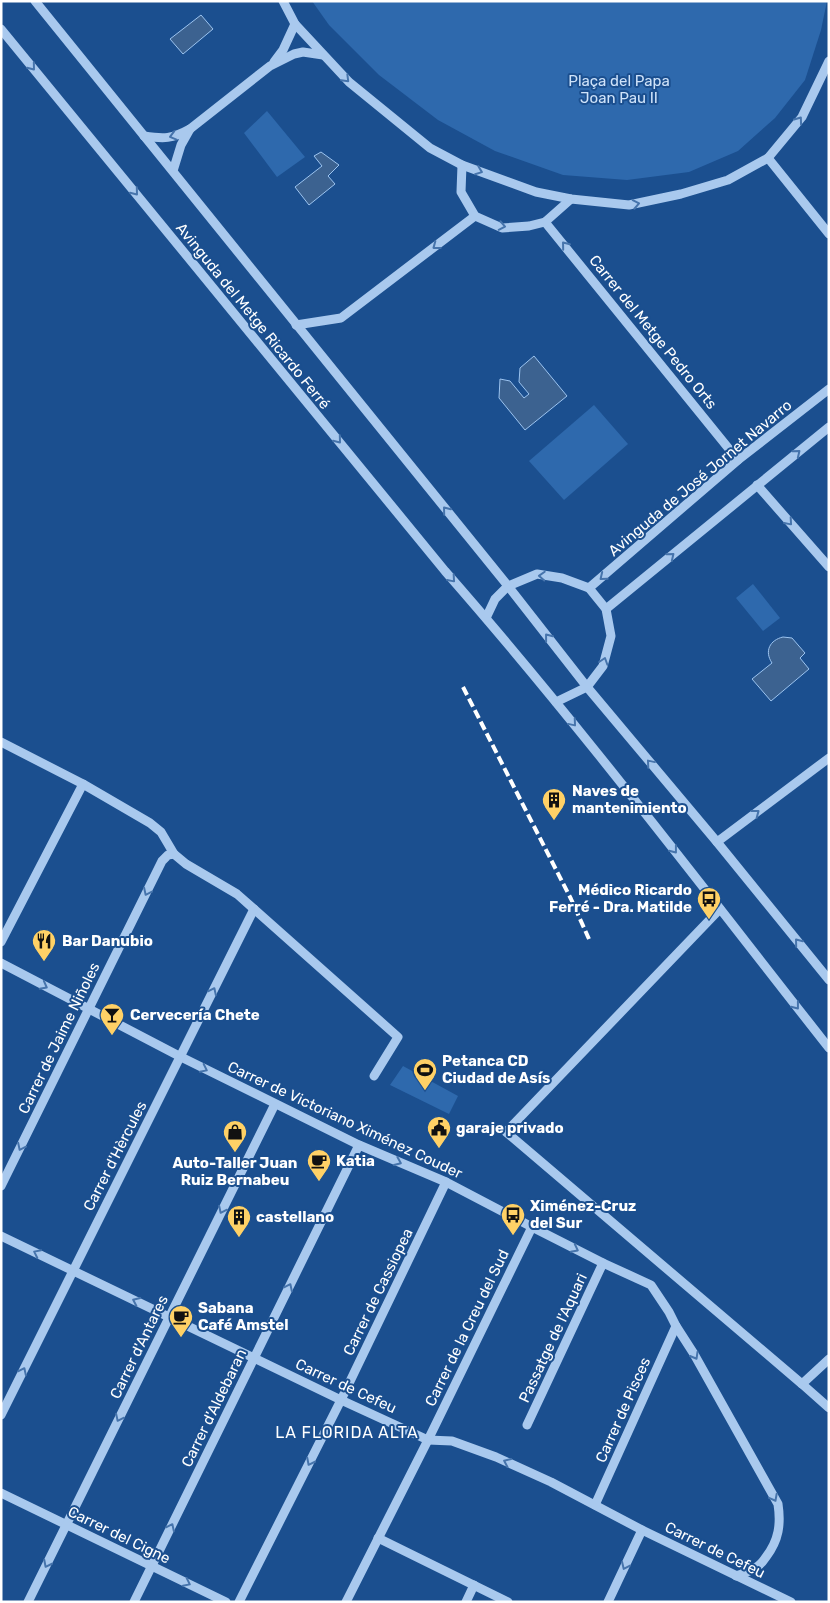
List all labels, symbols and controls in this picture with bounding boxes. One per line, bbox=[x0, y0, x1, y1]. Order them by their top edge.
one-way arrow bbox=[27, 61, 36, 70]
park label: Plaça del Papa Joan Pau II bbox=[568, 72, 670, 107]
one-way arrow bbox=[341, 73, 350, 82]
one-way arrow bbox=[793, 117, 801, 126]
one-way arrow bbox=[168, 130, 177, 141]
one-way arrow bbox=[474, 166, 482, 176]
one-way arrow bbox=[129, 187, 138, 196]
one-way arrow bbox=[632, 199, 641, 209]
street label: Avinguda del Metge Ricardo Ferré bbox=[172, 219, 334, 413]
one-way arrow bbox=[497, 220, 506, 230]
one-way arrow bbox=[433, 240, 442, 248]
one-way arrow bbox=[562, 242, 570, 251]
street label: Carrer del Metge Pedro Orts bbox=[585, 251, 721, 413]
street label: Avinguda de José Jornet Navarro bbox=[605, 396, 795, 560]
one-way arrow bbox=[332, 434, 340, 443]
one-way arrow bbox=[791, 450, 800, 459]
one-way arrow bbox=[444, 507, 452, 516]
one-way arrow bbox=[784, 516, 792, 525]
one-way arrow bbox=[665, 554, 674, 562]
one-way arrow bbox=[538, 571, 546, 581]
one-way arrow bbox=[600, 571, 609, 579]
one-way arrow bbox=[446, 574, 455, 583]
one-way arrow bbox=[545, 633, 554, 643]
one-way arrow bbox=[598, 657, 608, 666]
one-way arrow bbox=[567, 717, 576, 726]
one-way arrow bbox=[647, 759, 656, 768]
place label: Naves de mantenimiento bbox=[572, 782, 687, 817]
building icon: Naves de mantenimiento bbox=[541, 787, 567, 821]
one-way arrow bbox=[750, 810, 760, 819]
one-way arrow bbox=[668, 844, 677, 854]
place label: Médico Ricardo Ferré - Dra. Matilde bbox=[549, 881, 692, 916]
bus stop icon: Médico Ricardo Ferré - Dra. Matilde bbox=[696, 886, 722, 920]
one-way arrow bbox=[143, 887, 153, 896]
restaurant icon: Bar Danubio bbox=[31, 928, 57, 962]
place label: Bar Danubio bbox=[62, 932, 153, 950]
one-way arrow bbox=[795, 939, 804, 948]
street label: Carrer de Jaime Niñoles bbox=[14, 959, 104, 1117]
one-way arrow bbox=[39, 980, 48, 990]
one-way arrow bbox=[207, 988, 217, 997]
one-way arrow bbox=[790, 1000, 798, 1009]
bar icon: Cervecería Chete bbox=[99, 1002, 125, 1036]
place label: Cervecería Chete bbox=[130, 1006, 260, 1024]
place label: Petanca CD Ciudad de Asís bbox=[442, 1052, 550, 1087]
sports icon: Petanca CD Ciudad de Asís bbox=[412, 1057, 438, 1091]
street label: Carrer de Victoriano Ximénez Couder bbox=[225, 1058, 466, 1183]
one-way arrow bbox=[199, 1063, 208, 1073]
street label: Carrer d'Hèrcules bbox=[80, 1098, 151, 1214]
public building icon: garaje privado bbox=[426, 1115, 452, 1149]
shop icon: Auto-Taller Juan Ruiz Bernabeu bbox=[222, 1119, 248, 1153]
place label: garaje privado bbox=[456, 1119, 564, 1137]
one-way arrow bbox=[17, 1142, 27, 1151]
cafe icon: Katia bbox=[306, 1148, 332, 1182]
place label: Katia bbox=[336, 1152, 375, 1170]
place label: Auto-Taller Juan Ruiz Bernabeu bbox=[172, 1154, 298, 1189]
one-way arrow bbox=[393, 1155, 402, 1166]
place label: Ximénez-Cruz del Sur bbox=[530, 1197, 636, 1232]
bus stop icon: Ximénez-Cruz del Sur bbox=[500, 1202, 526, 1236]
building icon: castellano bbox=[226, 1204, 252, 1238]
one-way arrow bbox=[218, 1205, 228, 1214]
place label: castellano bbox=[256, 1208, 334, 1226]
street label: Carrer de Cassiopea bbox=[339, 1225, 417, 1359]
one-way arrow bbox=[570, 1243, 579, 1253]
street label: Carrer de la Creu del Sud bbox=[421, 1247, 513, 1409]
one-way arrow bbox=[33, 1250, 42, 1260]
street label: Passatge de l'Aquari bbox=[515, 1270, 591, 1406]
one-way arrow bbox=[283, 1283, 293, 1292]
street label: Carrer d'Antares bbox=[106, 1292, 172, 1402]
one-way arrow bbox=[132, 1297, 141, 1307]
place label: Sabana Café Amstel bbox=[198, 1299, 289, 1334]
cafe icon: Sabana Café Amstel bbox=[168, 1304, 194, 1338]
street label: Carrer d'Aldebaran bbox=[178, 1346, 250, 1470]
one-way arrow bbox=[688, 1351, 698, 1360]
street label: Carrer de Pisces bbox=[592, 1354, 654, 1465]
street label: Carrer de Cefeu bbox=[293, 1355, 399, 1417]
one-way arrow bbox=[16, 1367, 27, 1376]
one-way arrow bbox=[115, 1413, 125, 1422]
district label: LA FLORIDA ALTA bbox=[275, 1423, 419, 1442]
one-way arrow bbox=[306, 1457, 316, 1466]
one-way arrow bbox=[503, 1457, 512, 1468]
one-way arrow bbox=[768, 1492, 778, 1501]
street label: Carrer del Cigne bbox=[65, 1502, 173, 1568]
street label: Carrer de Cefeu bbox=[662, 1518, 768, 1582]
one-way arrow bbox=[165, 1523, 175, 1532]
one-way arrow bbox=[42, 1559, 53, 1568]
one-way arrow bbox=[621, 1561, 631, 1570]
one-way arrow bbox=[182, 1577, 191, 1587]

